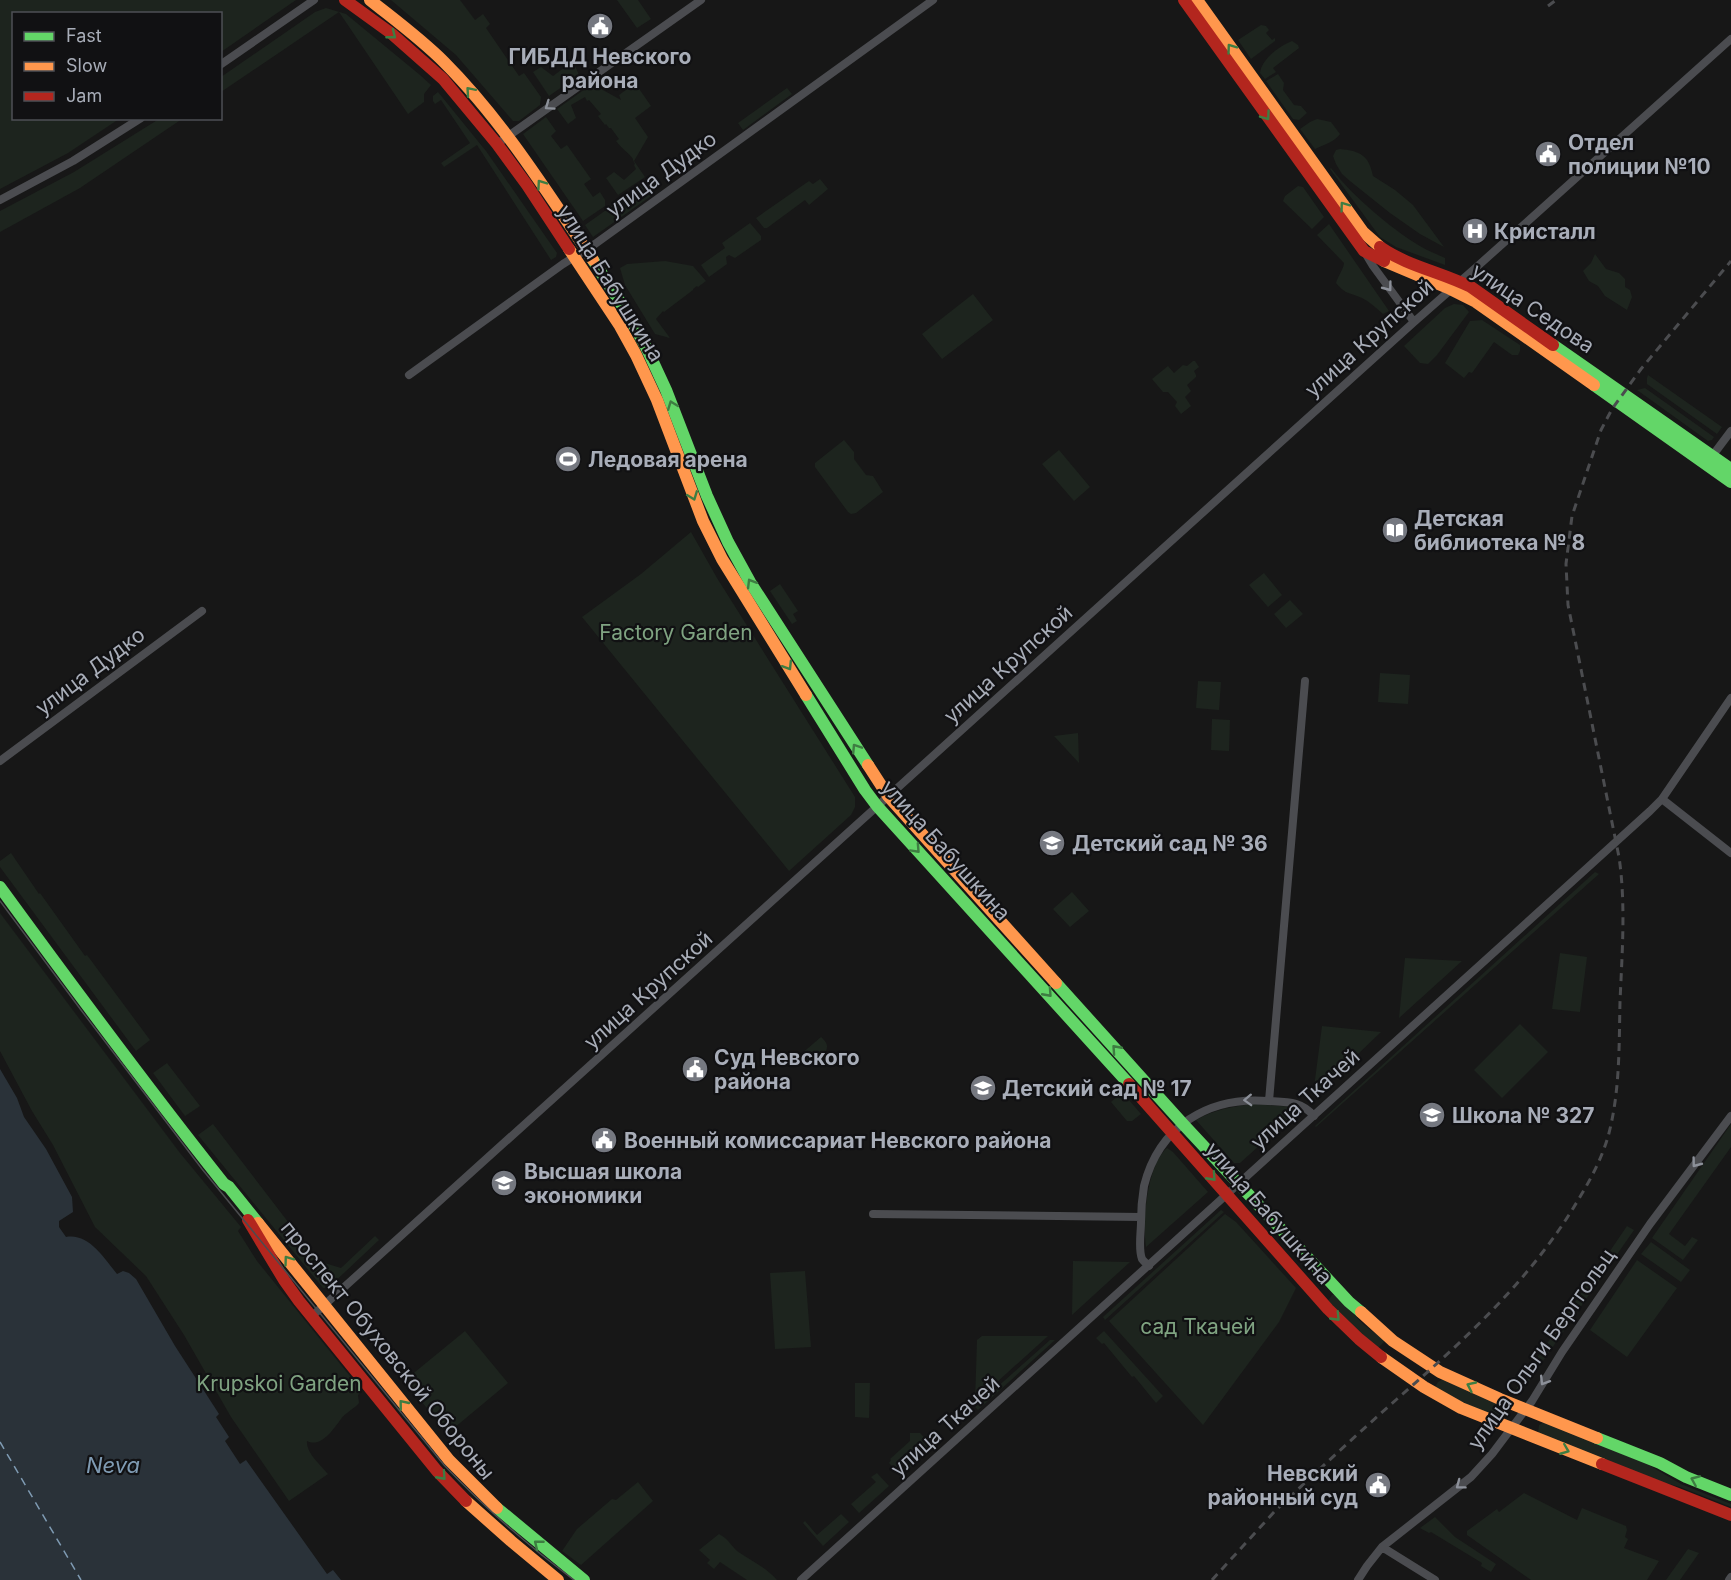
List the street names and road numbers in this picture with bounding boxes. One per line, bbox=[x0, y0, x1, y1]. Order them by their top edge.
street label: улица Дудко bbox=[601, 126, 721, 222]
street label: улица Бабушкина bbox=[553, 200, 669, 366]
street label: улица Седова bbox=[1467, 258, 1599, 358]
street label: улица Крупской bbox=[1300, 274, 1438, 402]
street label: улица Крупской bbox=[939, 600, 1077, 728]
street label: улица Дудко bbox=[30, 622, 150, 720]
street label: улица Бабушкина bbox=[876, 775, 1016, 925]
street label: улица Крупской bbox=[579, 926, 717, 1054]
street label: улица Ткачей bbox=[1245, 1044, 1365, 1154]
street label: улица Бабушкина bbox=[1200, 1137, 1338, 1289]
street label: проспект Обуховской Обороны bbox=[276, 1216, 500, 1484]
street label: улица Ольги Берггольц bbox=[1462, 1244, 1620, 1454]
street label: улица Ткачей bbox=[885, 1371, 1005, 1481]

